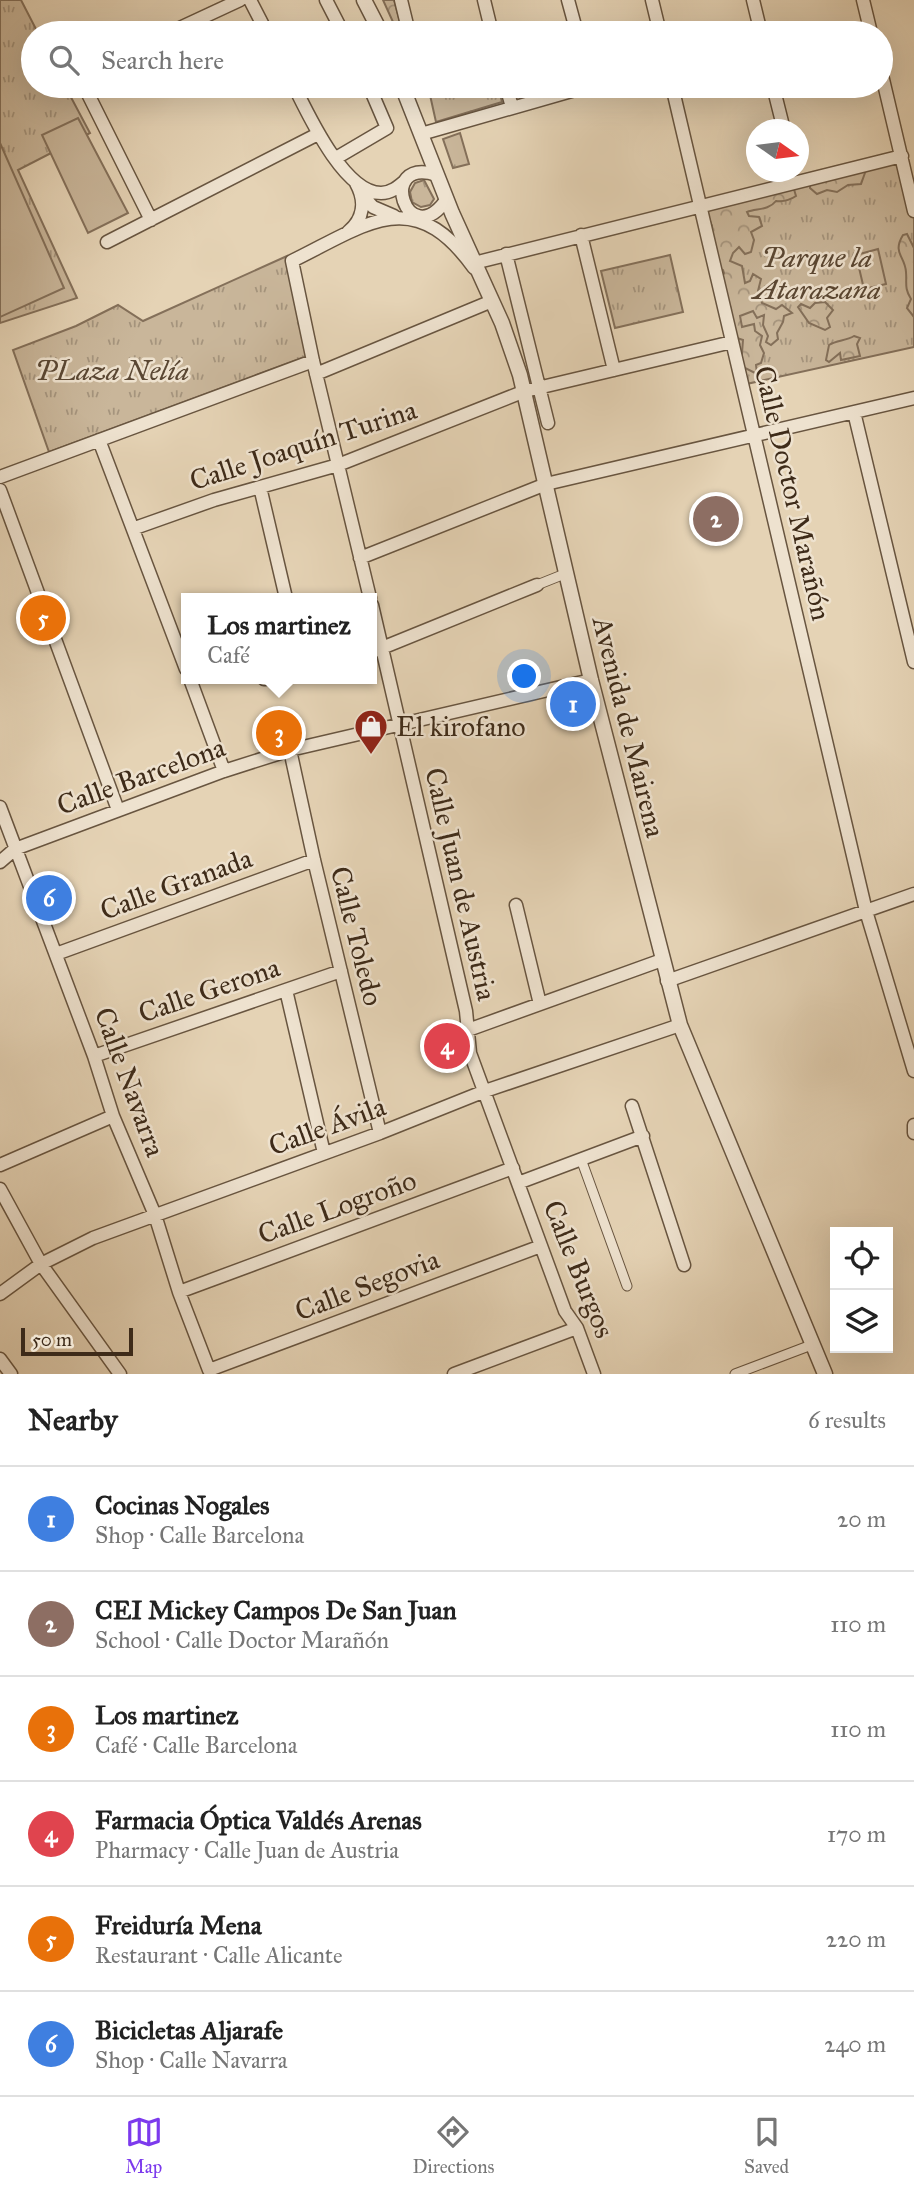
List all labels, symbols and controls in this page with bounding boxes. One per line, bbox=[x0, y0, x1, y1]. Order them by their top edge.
search box bbox=[21, 21, 893, 98]
icon: search bbox=[45, 41, 83, 79]
text: Search here bbox=[101, 44, 224, 76]
north arrow bbox=[746, 119, 809, 182]
park label: Parque la Atarazana bbox=[750, 240, 881, 307]
park label: PLaza Nelía bbox=[35, 353, 189, 388]
street label: Calle Doctor Marañón bbox=[747, 362, 839, 624]
street label: Calle Joaquín Turina bbox=[185, 392, 421, 498]
pin: 2 bbox=[693, 493, 739, 545]
pin: 5 bbox=[20, 592, 66, 644]
popup bbox=[181, 593, 377, 684]
text: Los martinez bbox=[207, 609, 351, 641]
street label: Avenida de Mairena bbox=[584, 612, 673, 841]
text: Café bbox=[207, 641, 250, 669]
your location bbox=[507, 659, 541, 693]
pin: 1 bbox=[550, 678, 596, 730]
pin: 3 bbox=[256, 707, 302, 759]
shop icon: El kirofano bbox=[352, 707, 390, 756]
place label: El kirofano bbox=[396, 709, 526, 744]
street label: Calle Barcelona bbox=[52, 729, 230, 823]
street label: Calle Juan de Austria bbox=[417, 764, 505, 1004]
street label: Calle Granada bbox=[95, 840, 257, 928]
street label: Calle Toledo bbox=[323, 863, 391, 1009]
pin: 6 bbox=[26, 872, 72, 924]
street label: Calle Gerona bbox=[134, 949, 285, 1031]
street label: Calle Navarra bbox=[87, 1003, 173, 1162]
pin: 4 bbox=[424, 1020, 470, 1072]
street label: Calle Ávila bbox=[264, 1089, 390, 1163]
street label: Calle Logroño bbox=[253, 1162, 421, 1252]
street label: Calle Burgos bbox=[536, 1195, 622, 1343]
map controls bbox=[830, 1227, 893, 1353]
button: locate bbox=[830, 1227, 893, 1290]
street label: Calle Segovia bbox=[290, 1241, 444, 1329]
button: layers bbox=[830, 1290, 893, 1353]
scale bar bbox=[21, 1325, 133, 1357]
text: 50 m bbox=[32, 1328, 72, 1351]
text: Nearby bbox=[28, 1402, 118, 1438]
text: 6 results bbox=[808, 1406, 886, 1434]
text: Cocinas Nogales bbox=[95, 1489, 270, 1521]
text: 1 bbox=[46, 1505, 56, 1533]
text: 20 m bbox=[837, 1505, 886, 1533]
text: Shop · Calle Barcelona bbox=[95, 1521, 304, 1549]
text: CEI Mickey Campos De San Juan bbox=[95, 1594, 457, 1626]
text: 2 bbox=[45, 1610, 57, 1638]
text: 110 m bbox=[830, 1610, 886, 1638]
text: School · Calle Doctor Marañón bbox=[95, 1626, 389, 1654]
text: Los martinez bbox=[95, 1699, 238, 1731]
text: 3 bbox=[46, 1715, 56, 1743]
text: 110 m bbox=[830, 1715, 886, 1743]
text: Café · Calle Barcelona bbox=[95, 1731, 298, 1759]
text: Farmacia Óptica Valdés Arenas bbox=[95, 1804, 422, 1836]
text: 4 bbox=[45, 1820, 57, 1848]
text: 170 m bbox=[827, 1820, 886, 1848]
text: Pharmacy · Calle Juan de Austria bbox=[95, 1836, 399, 1864]
text: Freiduría Mena bbox=[95, 1909, 262, 1941]
text: 5 bbox=[46, 1925, 56, 1953]
text: 220 m bbox=[826, 1925, 886, 1953]
text: Restaurant · Calle Alicante bbox=[95, 1941, 343, 1969]
text: Bicicletas Aljarafe bbox=[95, 2014, 283, 2046]
text: 6 bbox=[45, 2030, 57, 2058]
text: 240 m bbox=[824, 2030, 886, 2058]
text: Shop · Calle Navarra bbox=[95, 2046, 288, 2074]
tab: Map bbox=[125, 2113, 163, 2178]
tab: Directions bbox=[412, 2113, 494, 2178]
tab: Saved bbox=[744, 2113, 789, 2178]

